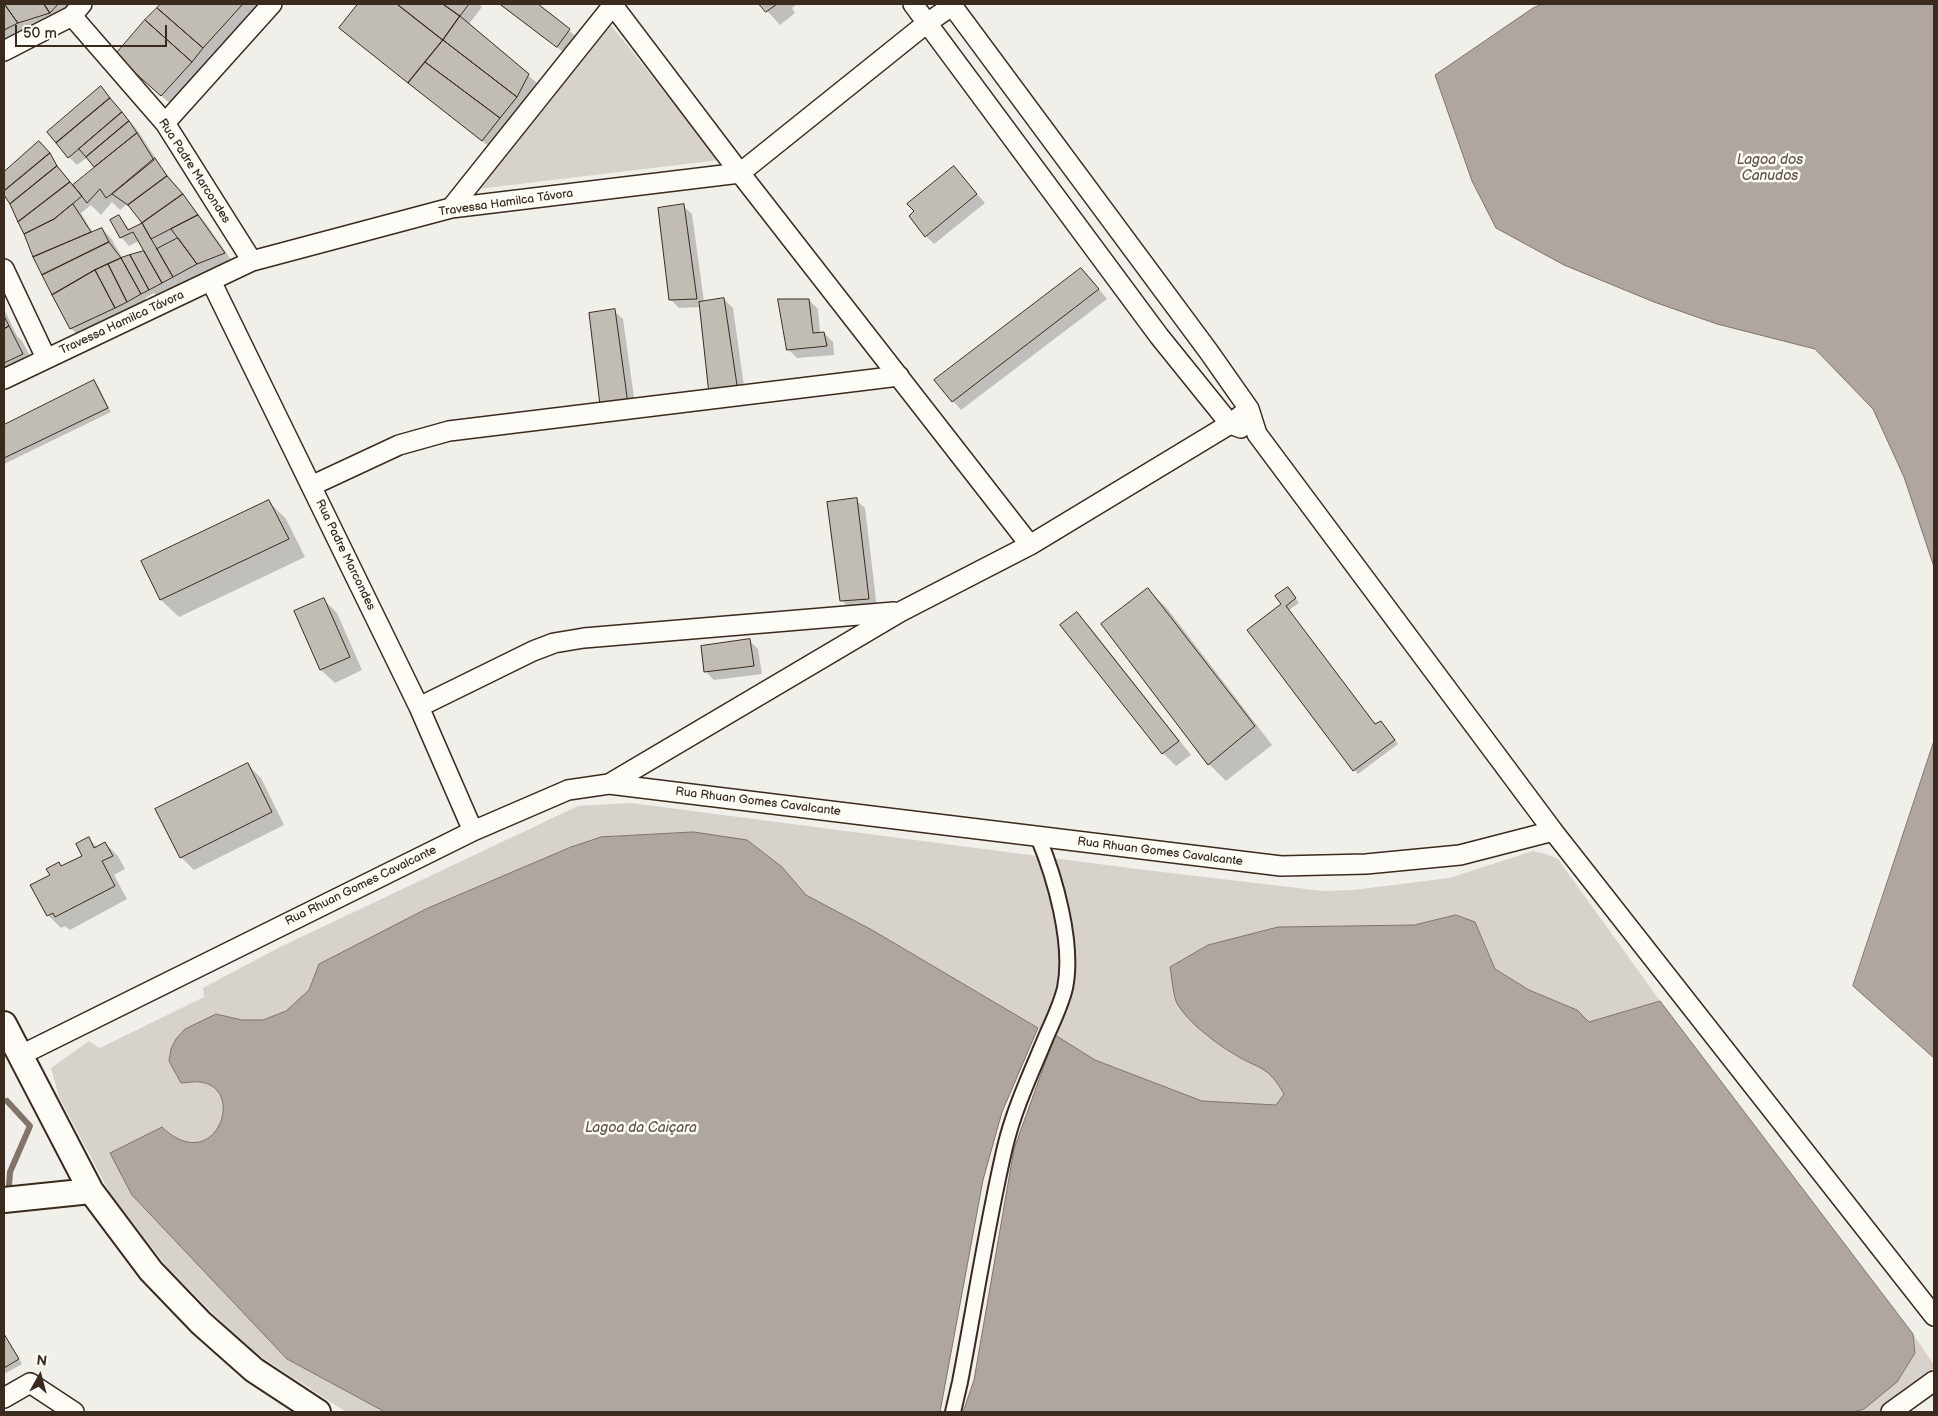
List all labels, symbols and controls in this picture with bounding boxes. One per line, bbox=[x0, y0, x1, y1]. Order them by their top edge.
scale bar bbox=[18, 15, 170, 47]
text: 50 m bbox=[23, 24, 57, 43]
street label: Rua Padre Marcondes bbox=[155, 116, 233, 226]
water label: Lagoa dos Canudos bbox=[1737, 152, 1803, 184]
street label: Travessa Hamilca Távora bbox=[438, 186, 574, 220]
street label: Travessa Hamilca Távora bbox=[58, 288, 186, 358]
street label: Rua Padre Marcondes bbox=[312, 497, 378, 613]
street label: Rua Rhuan Gomes Cavalcante bbox=[674, 785, 842, 819]
street label: Rua Rhuan Gomes Cavalcante bbox=[1076, 835, 1244, 869]
street label: Rua Rhuan Gomes Cavalcante bbox=[283, 843, 439, 929]
water label: Lagoa da Caiçara bbox=[585, 1120, 697, 1136]
north arrow bbox=[15, 1351, 65, 1401]
text: N bbox=[36, 1352, 48, 1370]

